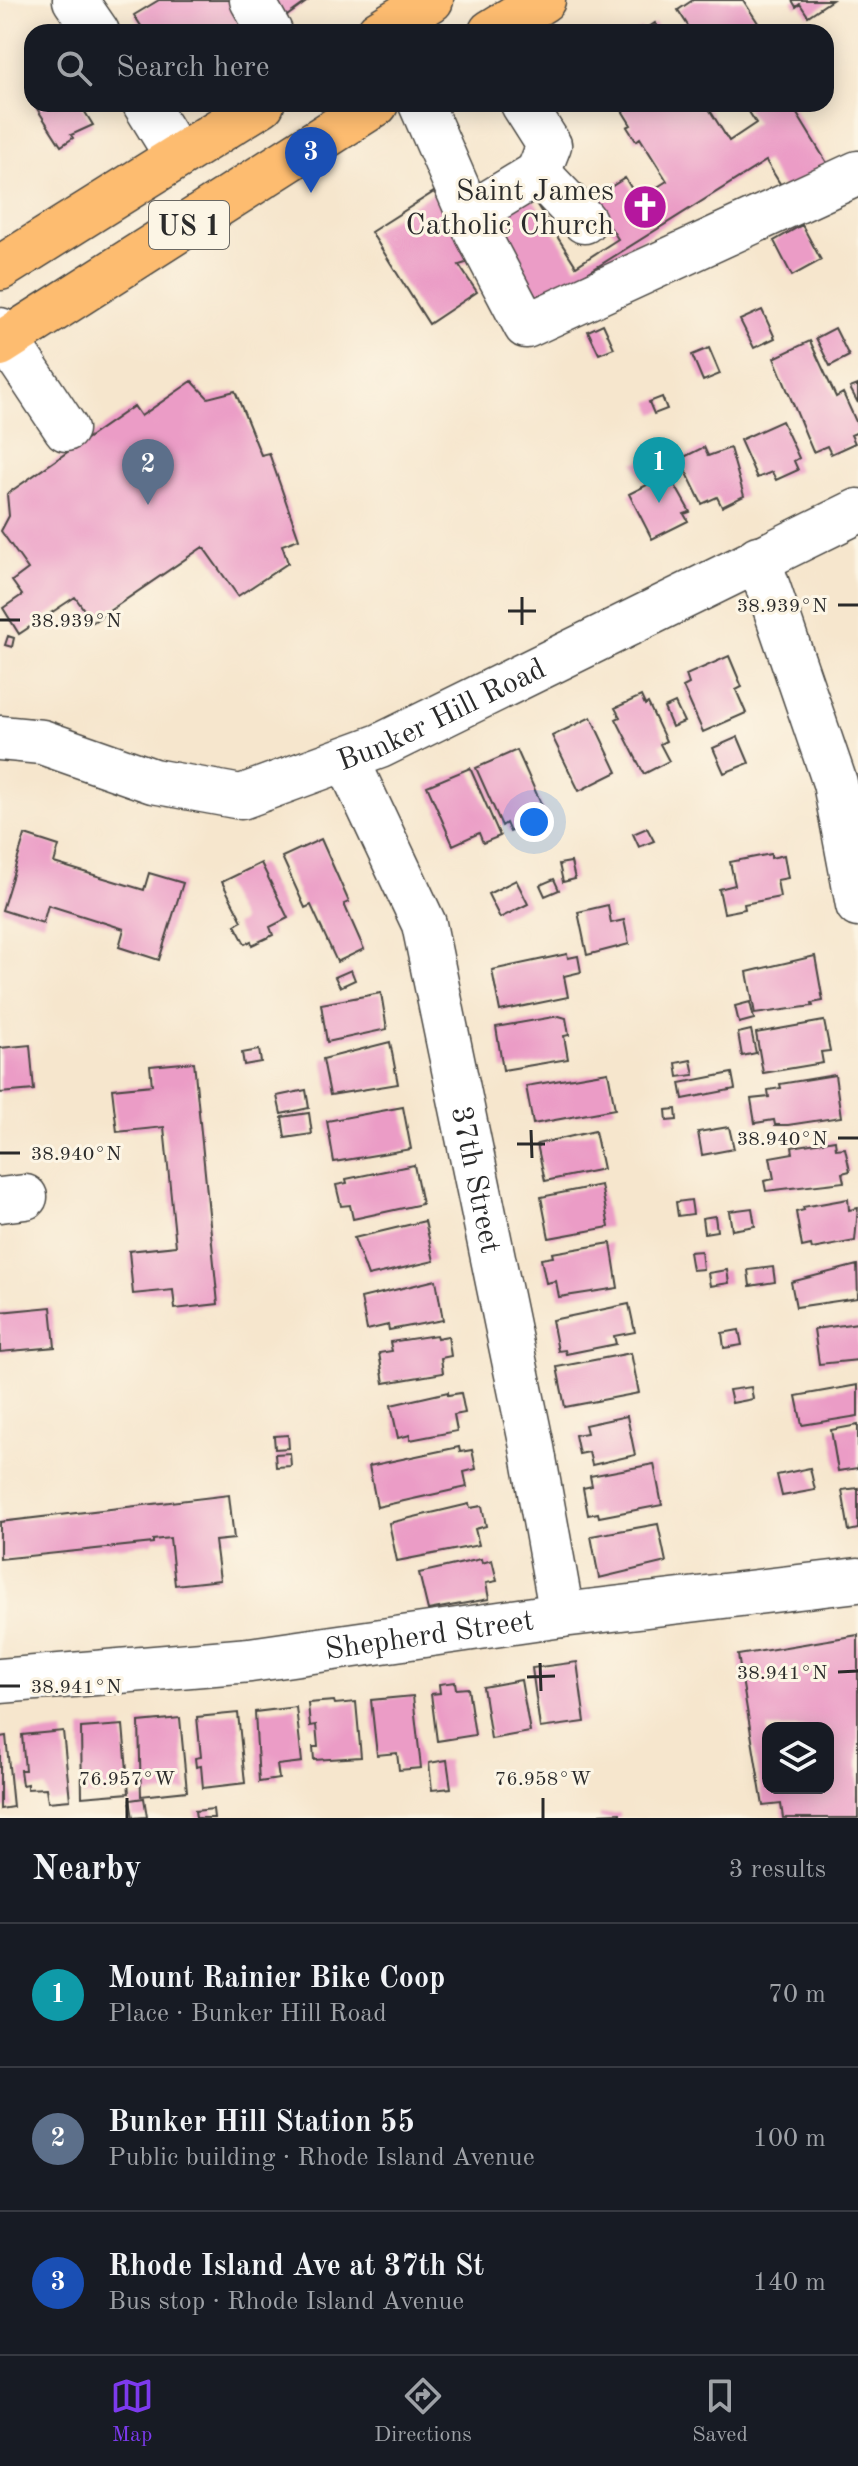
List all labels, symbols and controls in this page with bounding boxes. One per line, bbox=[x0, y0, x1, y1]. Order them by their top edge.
search box bbox=[24, 24, 834, 112]
icon: search bbox=[52, 46, 96, 90]
text: Search here bbox=[116, 53, 270, 83]
pin: 3 bbox=[285, 127, 337, 193]
place label: Saint James Catholic Church bbox=[406, 177, 614, 241]
church icon: Saint James Catholic Church bbox=[621, 183, 669, 231]
road number: US 1 bbox=[149, 201, 229, 249]
pin: 1 bbox=[633, 437, 685, 503]
pin: 2 bbox=[122, 439, 174, 505]
text: 38.939°N bbox=[737, 597, 827, 617]
text: 38.939°N bbox=[31, 612, 121, 632]
street label: Bunker Hill Road bbox=[334, 654, 551, 777]
your location bbox=[514, 802, 554, 842]
street label: 37th Street bbox=[445, 1104, 505, 1256]
text: 38.940°N bbox=[737, 1130, 827, 1150]
text: 38.940°N bbox=[31, 1145, 121, 1165]
street label: Shepherd Street bbox=[323, 1606, 536, 1666]
text: 38.941°N bbox=[737, 1664, 827, 1684]
text: 38.941°N bbox=[31, 1678, 121, 1698]
map controls bbox=[762, 1722, 834, 1794]
button: layers bbox=[762, 1722, 834, 1794]
text: 76.957°W bbox=[79, 1770, 175, 1790]
text: 76.958°W bbox=[495, 1770, 591, 1790]
text: Nearby bbox=[32, 1853, 142, 1887]
text: 3 results bbox=[728, 1857, 826, 1883]
text: Mount Rainier Bike Coop bbox=[108, 1964, 445, 1994]
text: 1 bbox=[50, 1982, 66, 2008]
text: 70 m bbox=[768, 1982, 826, 2008]
text: Place · Bunker Hill Road bbox=[108, 2001, 387, 2027]
text: Bunker Hill Station 55 bbox=[108, 2108, 415, 2138]
text: 2 bbox=[50, 2126, 66, 2152]
text: 100 m bbox=[753, 2126, 826, 2152]
text: Public building · Rhode Island Avenue bbox=[108, 2145, 535, 2171]
text: Rhode Island Ave at 37th St bbox=[108, 2252, 484, 2282]
text: 3 bbox=[50, 2270, 66, 2296]
text: 140 m bbox=[753, 2270, 826, 2296]
text: Bus stop · Rhode Island Avenue bbox=[108, 2289, 464, 2315]
tab: Map bbox=[110, 2374, 154, 2449]
tab: Directions bbox=[374, 2374, 472, 2449]
tab: Saved bbox=[692, 2374, 748, 2449]

